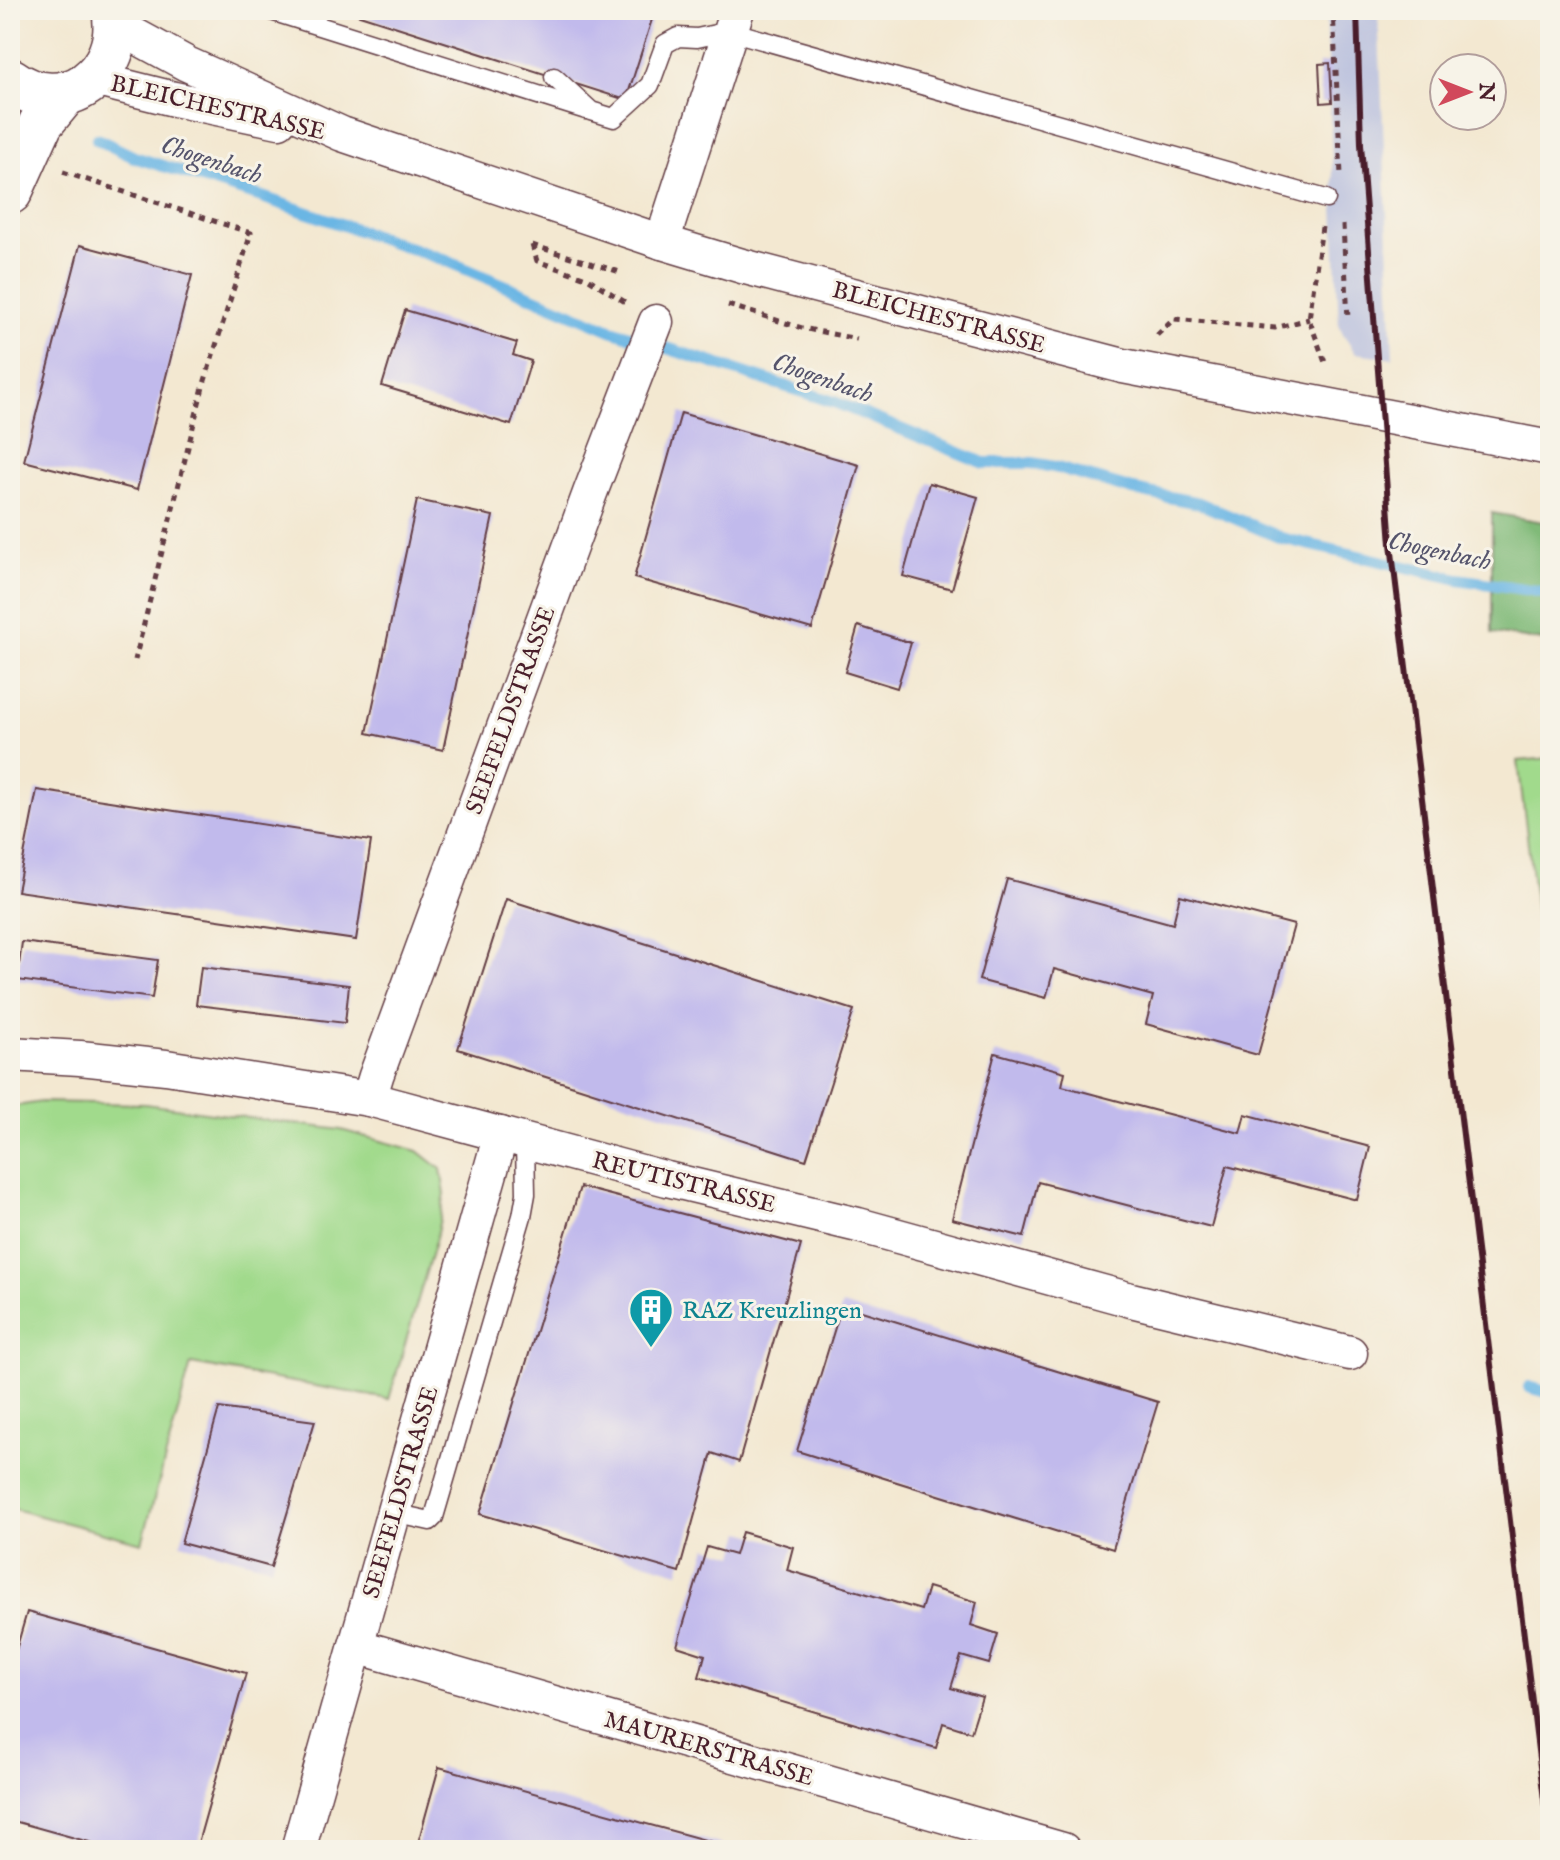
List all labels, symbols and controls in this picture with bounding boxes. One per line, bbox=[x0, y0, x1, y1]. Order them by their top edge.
north arrow bbox=[1428, 52, 1508, 132]
street label: BLEICHESTRASSE bbox=[107, 69, 328, 148]
text: N bbox=[1472, 81, 1500, 102]
water label: Chogenbach bbox=[156, 129, 266, 193]
street label: BLEICHESTRASSE bbox=[829, 275, 1049, 362]
water label: Chogenbach bbox=[767, 346, 877, 412]
water label: Chogenbach bbox=[1385, 524, 1494, 579]
street label: SEEFELDSTRASSE bbox=[459, 602, 563, 819]
street label: REUTISTRASSE bbox=[589, 1146, 779, 1221]
building icon: RAZ Kreuzlingen bbox=[627, 1286, 675, 1349]
place label: RAZ Kreuzlingen bbox=[682, 1296, 862, 1327]
street label: SEEFELDSTRASSE bbox=[356, 1383, 447, 1602]
street label: MAURERSTRASSE bbox=[600, 1705, 817, 1794]

